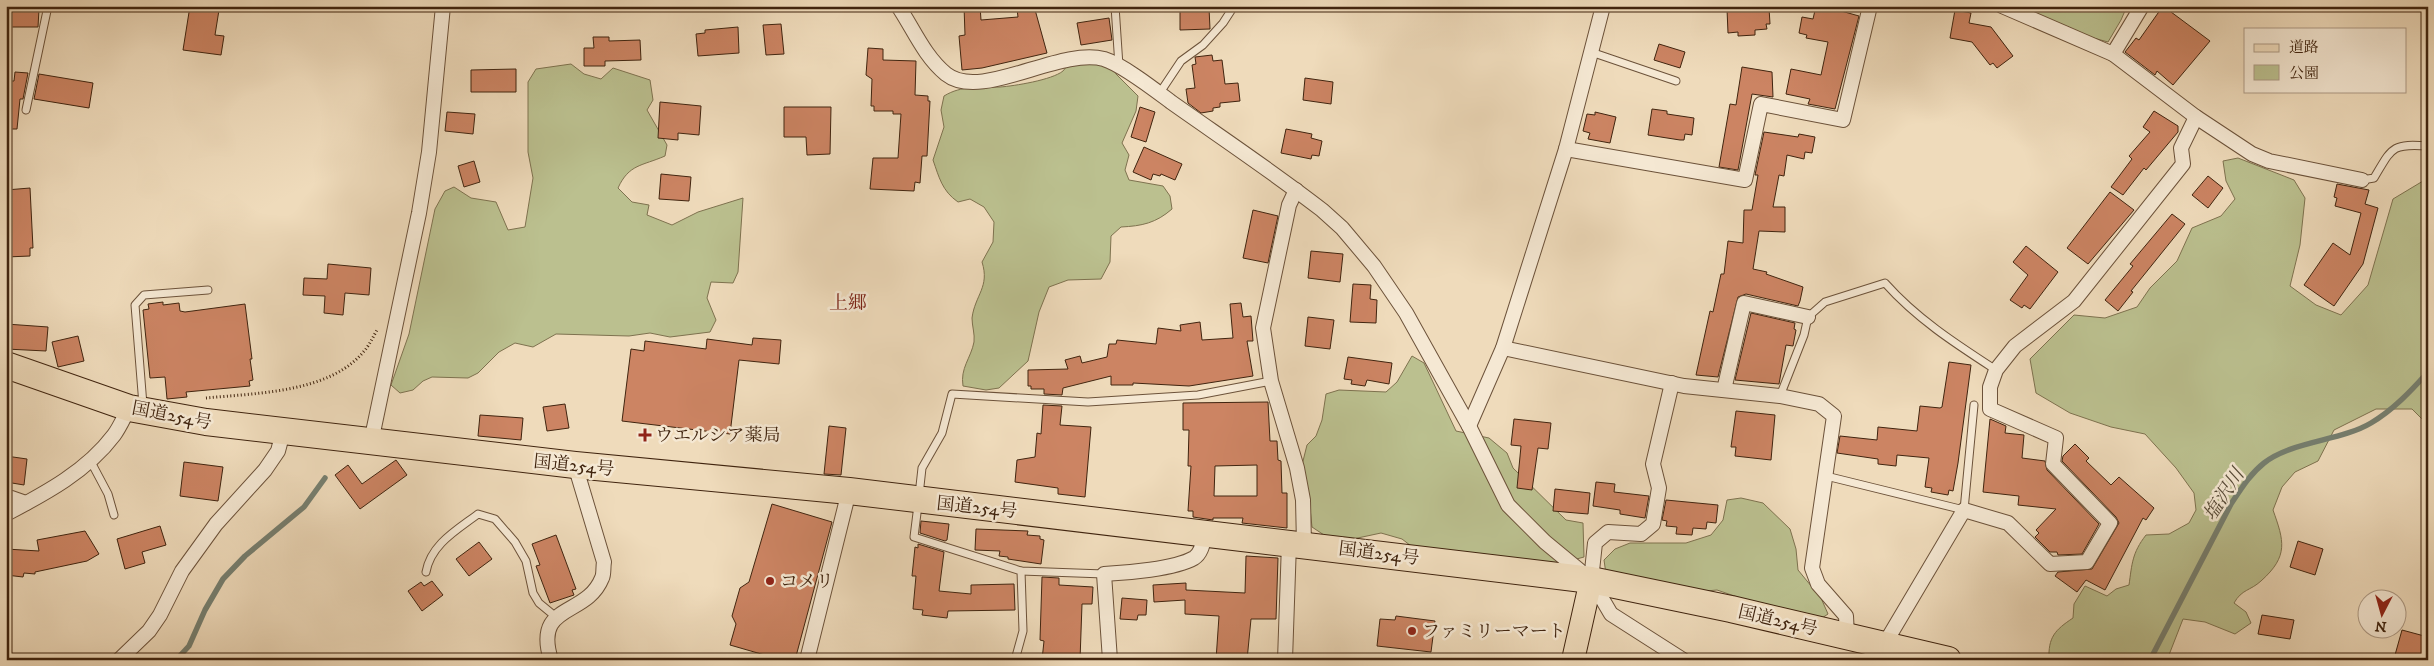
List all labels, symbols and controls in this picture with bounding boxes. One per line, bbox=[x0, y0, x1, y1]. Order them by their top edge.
legend bbox=[2244, 28, 2406, 92]
text: 道路 bbox=[2289, 38, 2319, 57]
text: 公園 bbox=[2289, 64, 2319, 83]
district label: 上郷 bbox=[829, 292, 867, 315]
street label: 国道254号 bbox=[130, 397, 214, 435]
place label: ウエルシア薬局 bbox=[655, 425, 781, 447]
marker: ウエルシア薬局 bbox=[639, 429, 651, 441]
street label: 国道254号 bbox=[532, 451, 615, 481]
water label: 塩沢川 bbox=[2199, 463, 2251, 525]
street label: 国道254号 bbox=[935, 493, 1018, 523]
street label: 国道254号 bbox=[1337, 538, 1420, 570]
place label: コメリ bbox=[780, 571, 834, 593]
marker: コメリ bbox=[764, 575, 776, 587]
north arrow bbox=[2356, 588, 2406, 638]
street label: 国道254号 bbox=[1736, 601, 1820, 641]
text: N bbox=[2374, 616, 2387, 635]
place label: ファミリーマート bbox=[1422, 621, 1566, 643]
marker: ファミリーマート bbox=[1406, 625, 1418, 637]

